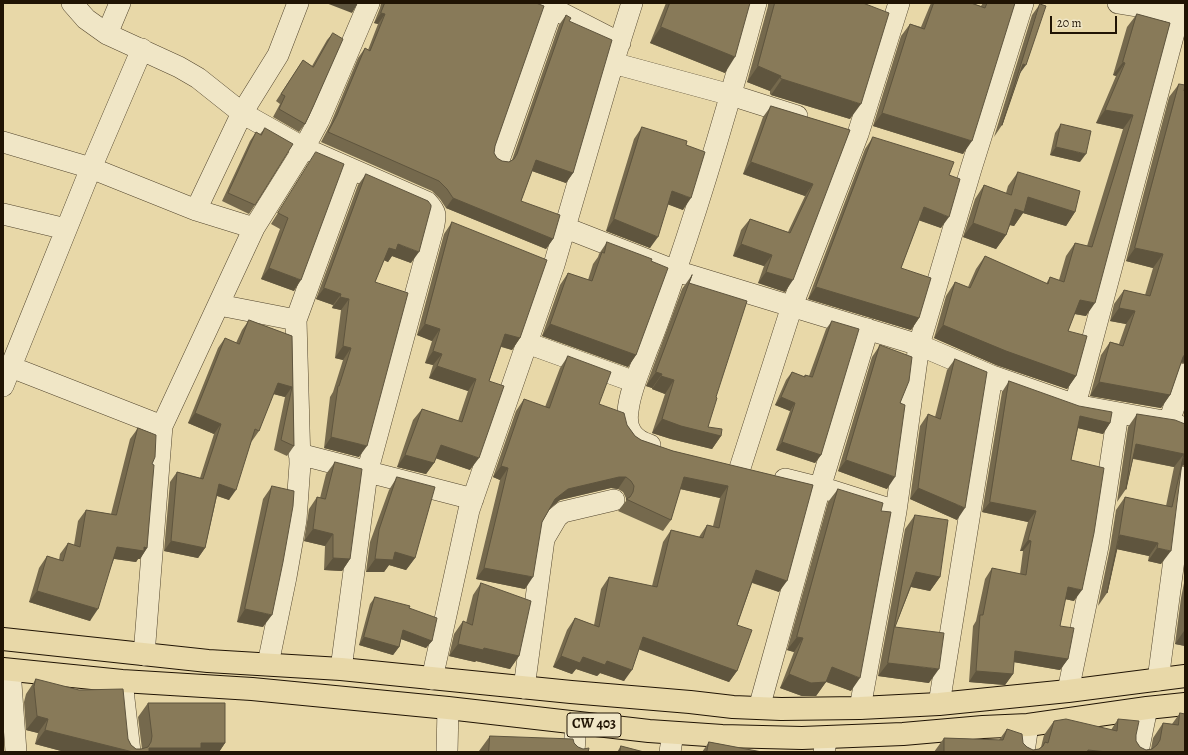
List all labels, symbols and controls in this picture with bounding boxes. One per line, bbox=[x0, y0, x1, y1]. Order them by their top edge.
scale bar bbox=[1052, 8, 1119, 34]
text: 20 m bbox=[1057, 15, 1081, 31]
road number: CW 403 bbox=[567, 713, 621, 737]

